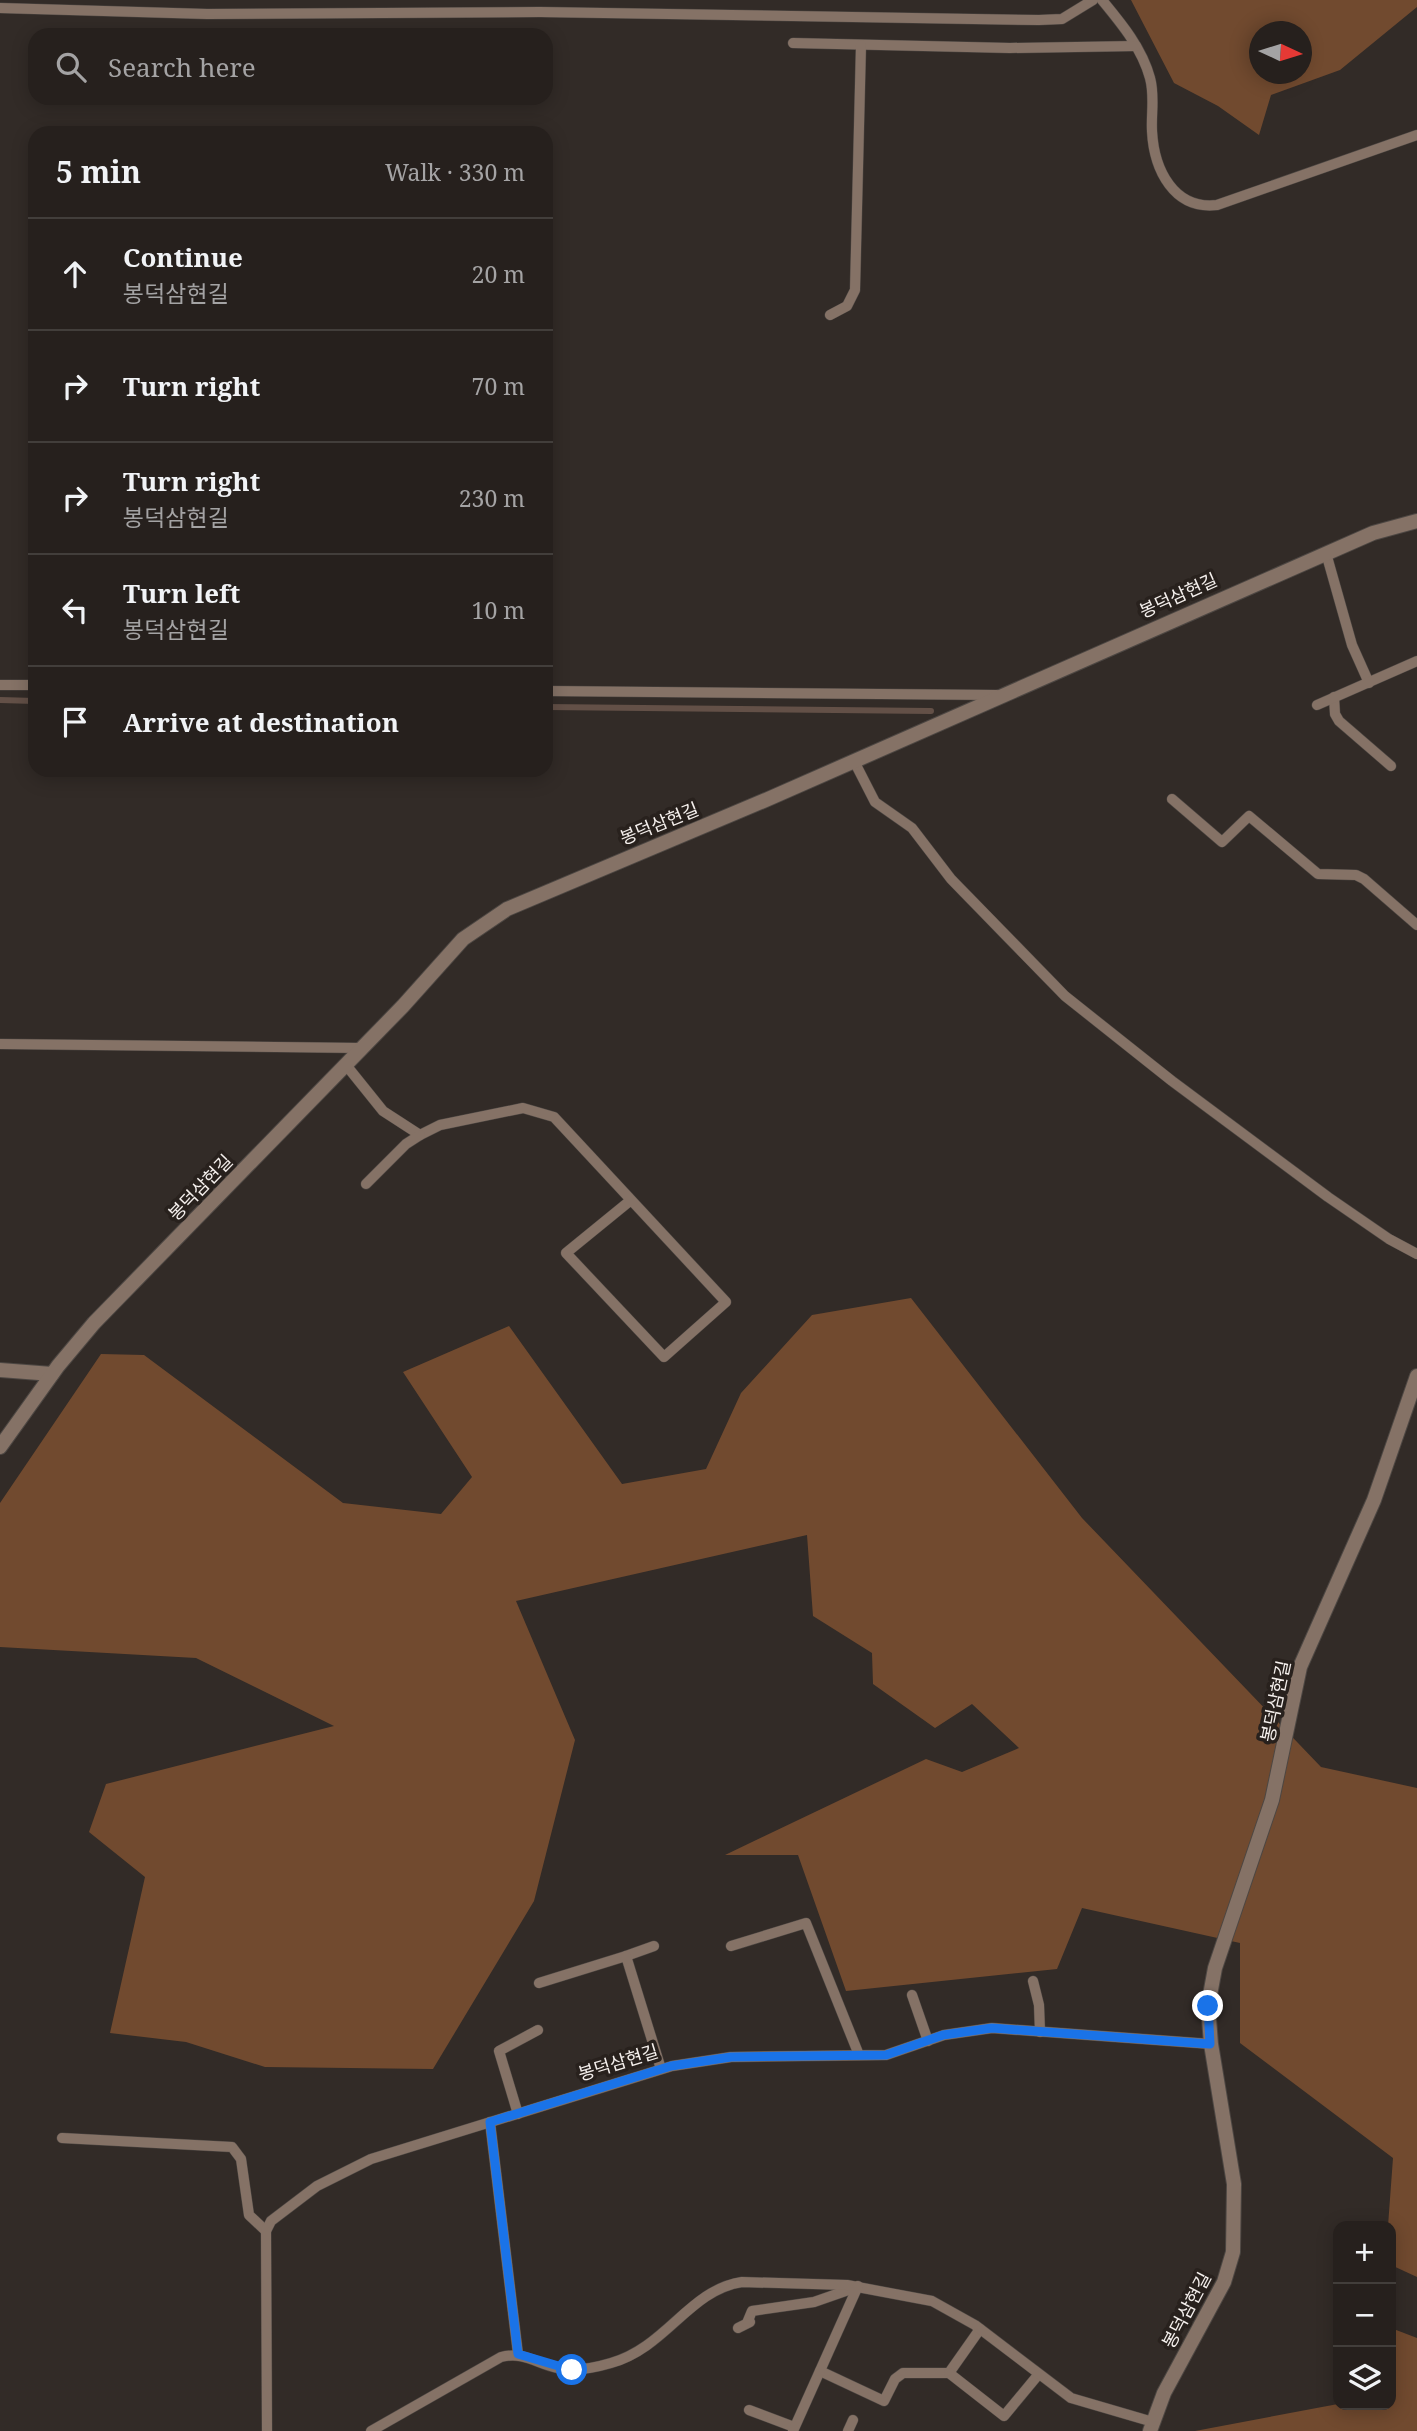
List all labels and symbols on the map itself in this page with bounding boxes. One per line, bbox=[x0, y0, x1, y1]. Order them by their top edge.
north arrow bbox=[1249, 21, 1312, 84]
street label: 봉덕삼현길 bbox=[1135, 567, 1221, 623]
street label: 봉덕삼현길 bbox=[616, 796, 702, 850]
street label: 봉덕삼현길 bbox=[163, 1149, 237, 1225]
street label: 봉덕삼현길 bbox=[1255, 1658, 1295, 1744]
route end bbox=[1192, 1990, 1223, 2021]
street label: 봉덕삼현길 bbox=[575, 2038, 661, 2086]
street label: 봉덕삼현길 bbox=[1156, 2268, 1216, 2352]
route start bbox=[556, 2354, 587, 2385]

